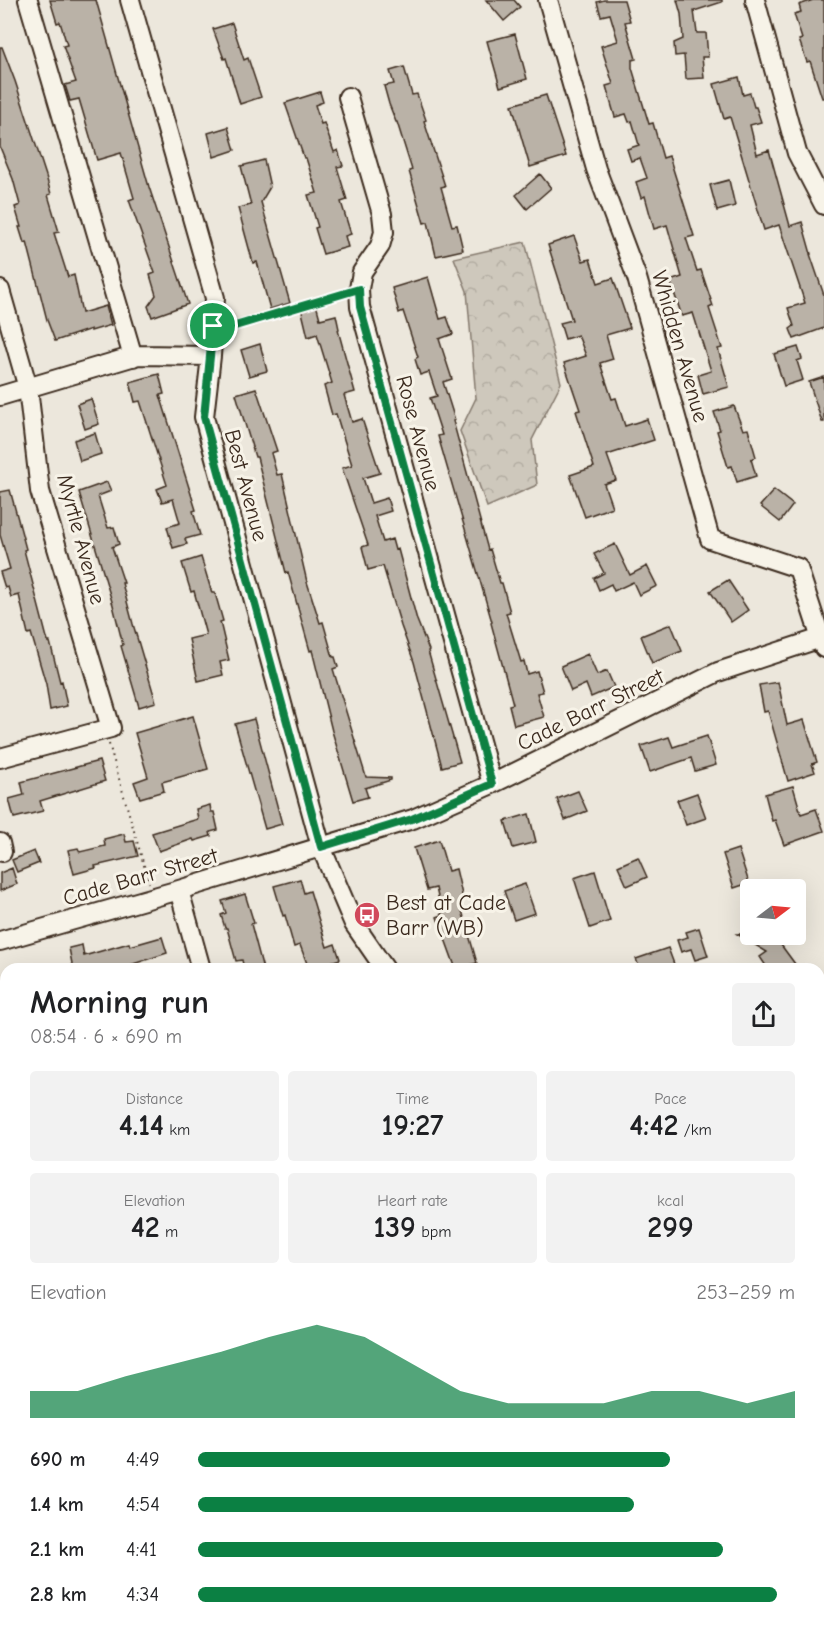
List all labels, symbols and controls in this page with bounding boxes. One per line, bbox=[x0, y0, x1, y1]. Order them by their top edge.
street label: Whidden Avenue bbox=[646, 267, 714, 425]
pin bbox=[187, 300, 238, 351]
icon: arrive bbox=[196, 309, 229, 342]
street label: Rose Avenue bbox=[390, 373, 446, 494]
street label: Best Avenue bbox=[219, 427, 273, 544]
street label: Myrtle Avenue bbox=[51, 471, 111, 607]
street label: Cade Barr Street bbox=[513, 663, 669, 757]
street label: Cade Barr Street bbox=[60, 842, 221, 911]
north arrow bbox=[740, 879, 806, 945]
map controls bbox=[740, 879, 806, 945]
place label: Best at Cade Barr (WB) bbox=[386, 890, 506, 941]
bus stop icon: Best at Cade Barr (WB) bbox=[352, 900, 382, 930]
text: Morning run bbox=[30, 983, 209, 1021]
button: share bbox=[732, 983, 795, 1046]
text: 08:54 · 6 × 690 m bbox=[30, 1025, 182, 1048]
text: Distance bbox=[126, 1090, 183, 1108]
text: Time bbox=[396, 1090, 429, 1108]
text: Pace bbox=[654, 1090, 687, 1108]
text: 4.14 bbox=[119, 1108, 164, 1143]
text: 19:27 bbox=[382, 1108, 443, 1143]
text: 4:42 bbox=[629, 1108, 679, 1143]
text: km bbox=[164, 1121, 190, 1139]
text: /km bbox=[679, 1121, 712, 1139]
text: Elevation bbox=[124, 1192, 185, 1210]
text: Heart rate bbox=[377, 1192, 448, 1210]
text: kcal bbox=[657, 1192, 684, 1210]
text: 42 bbox=[131, 1210, 160, 1245]
text: 139 bbox=[374, 1210, 416, 1245]
text: 299 bbox=[647, 1210, 694, 1245]
text: m bbox=[160, 1223, 178, 1241]
text: bpm bbox=[416, 1223, 451, 1241]
text: Elevation bbox=[30, 1281, 107, 1304]
text: 253–259 m bbox=[696, 1281, 795, 1304]
text: 690 m bbox=[30, 1448, 85, 1471]
text: 4:49 bbox=[126, 1448, 160, 1471]
text: 1.4 km bbox=[30, 1493, 84, 1516]
text: 4:54 bbox=[126, 1493, 160, 1516]
text: 2.1 km bbox=[30, 1538, 84, 1561]
text: 4:41 bbox=[126, 1538, 157, 1561]
text: 2.8 km bbox=[30, 1583, 87, 1606]
text: 4:34 bbox=[126, 1583, 159, 1606]

